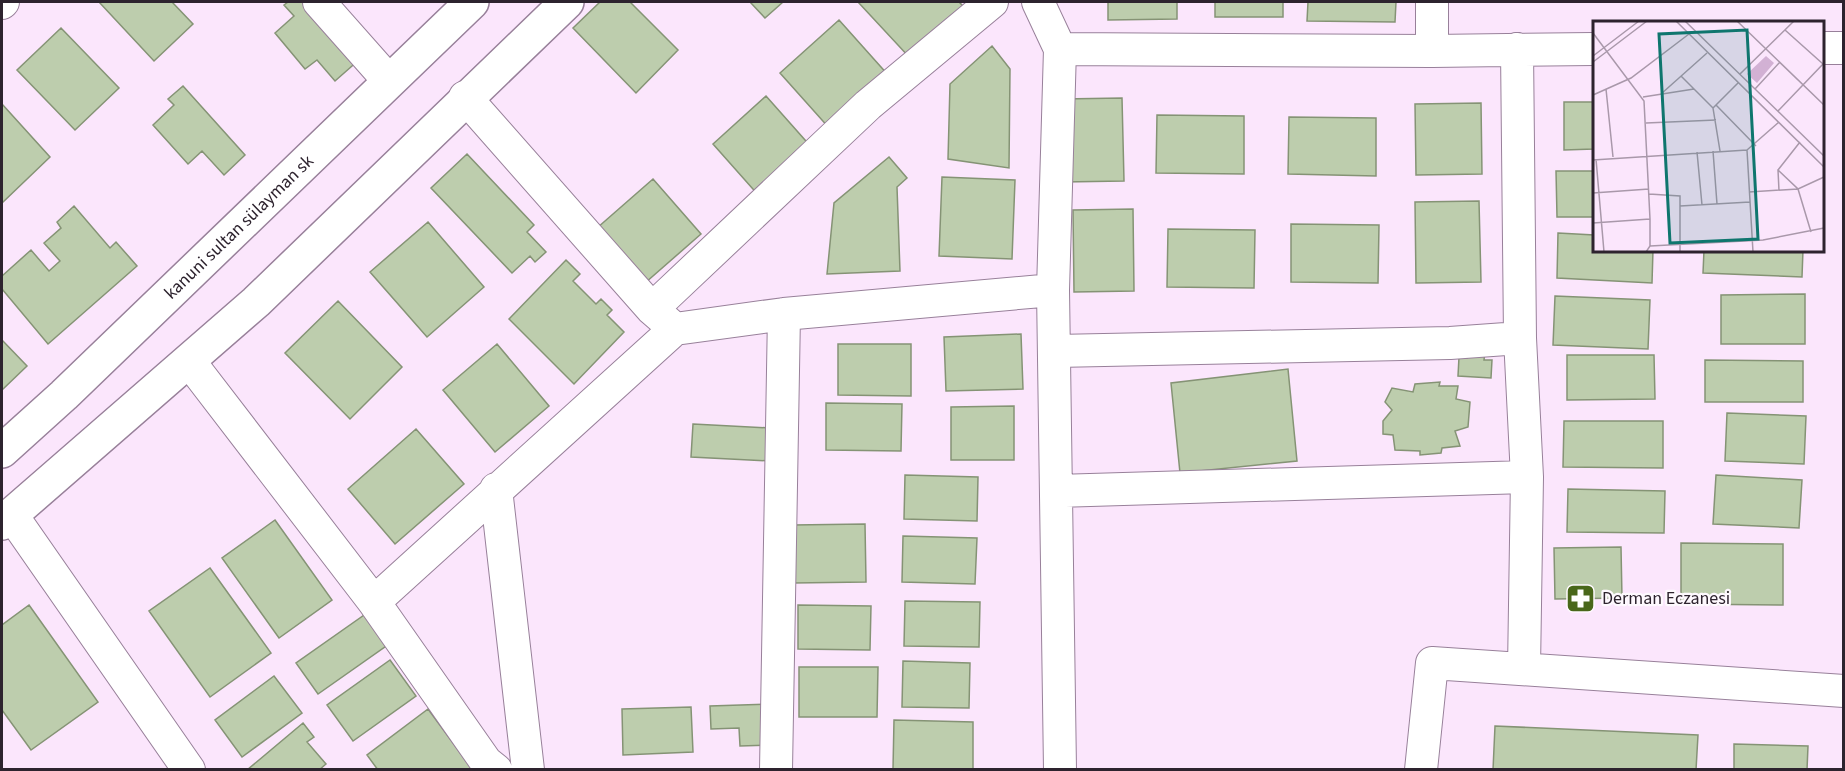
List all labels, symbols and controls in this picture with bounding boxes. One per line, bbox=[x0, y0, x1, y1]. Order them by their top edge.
inset map bbox=[1593, 21, 1824, 252]
street label: kanuni sultan sülayman sk bbox=[159, 149, 319, 305]
pharmacy icon: Derman Eczanesi bbox=[1565, 582, 1597, 614]
place label: Derman Eczanesi bbox=[1602, 586, 1730, 611]

